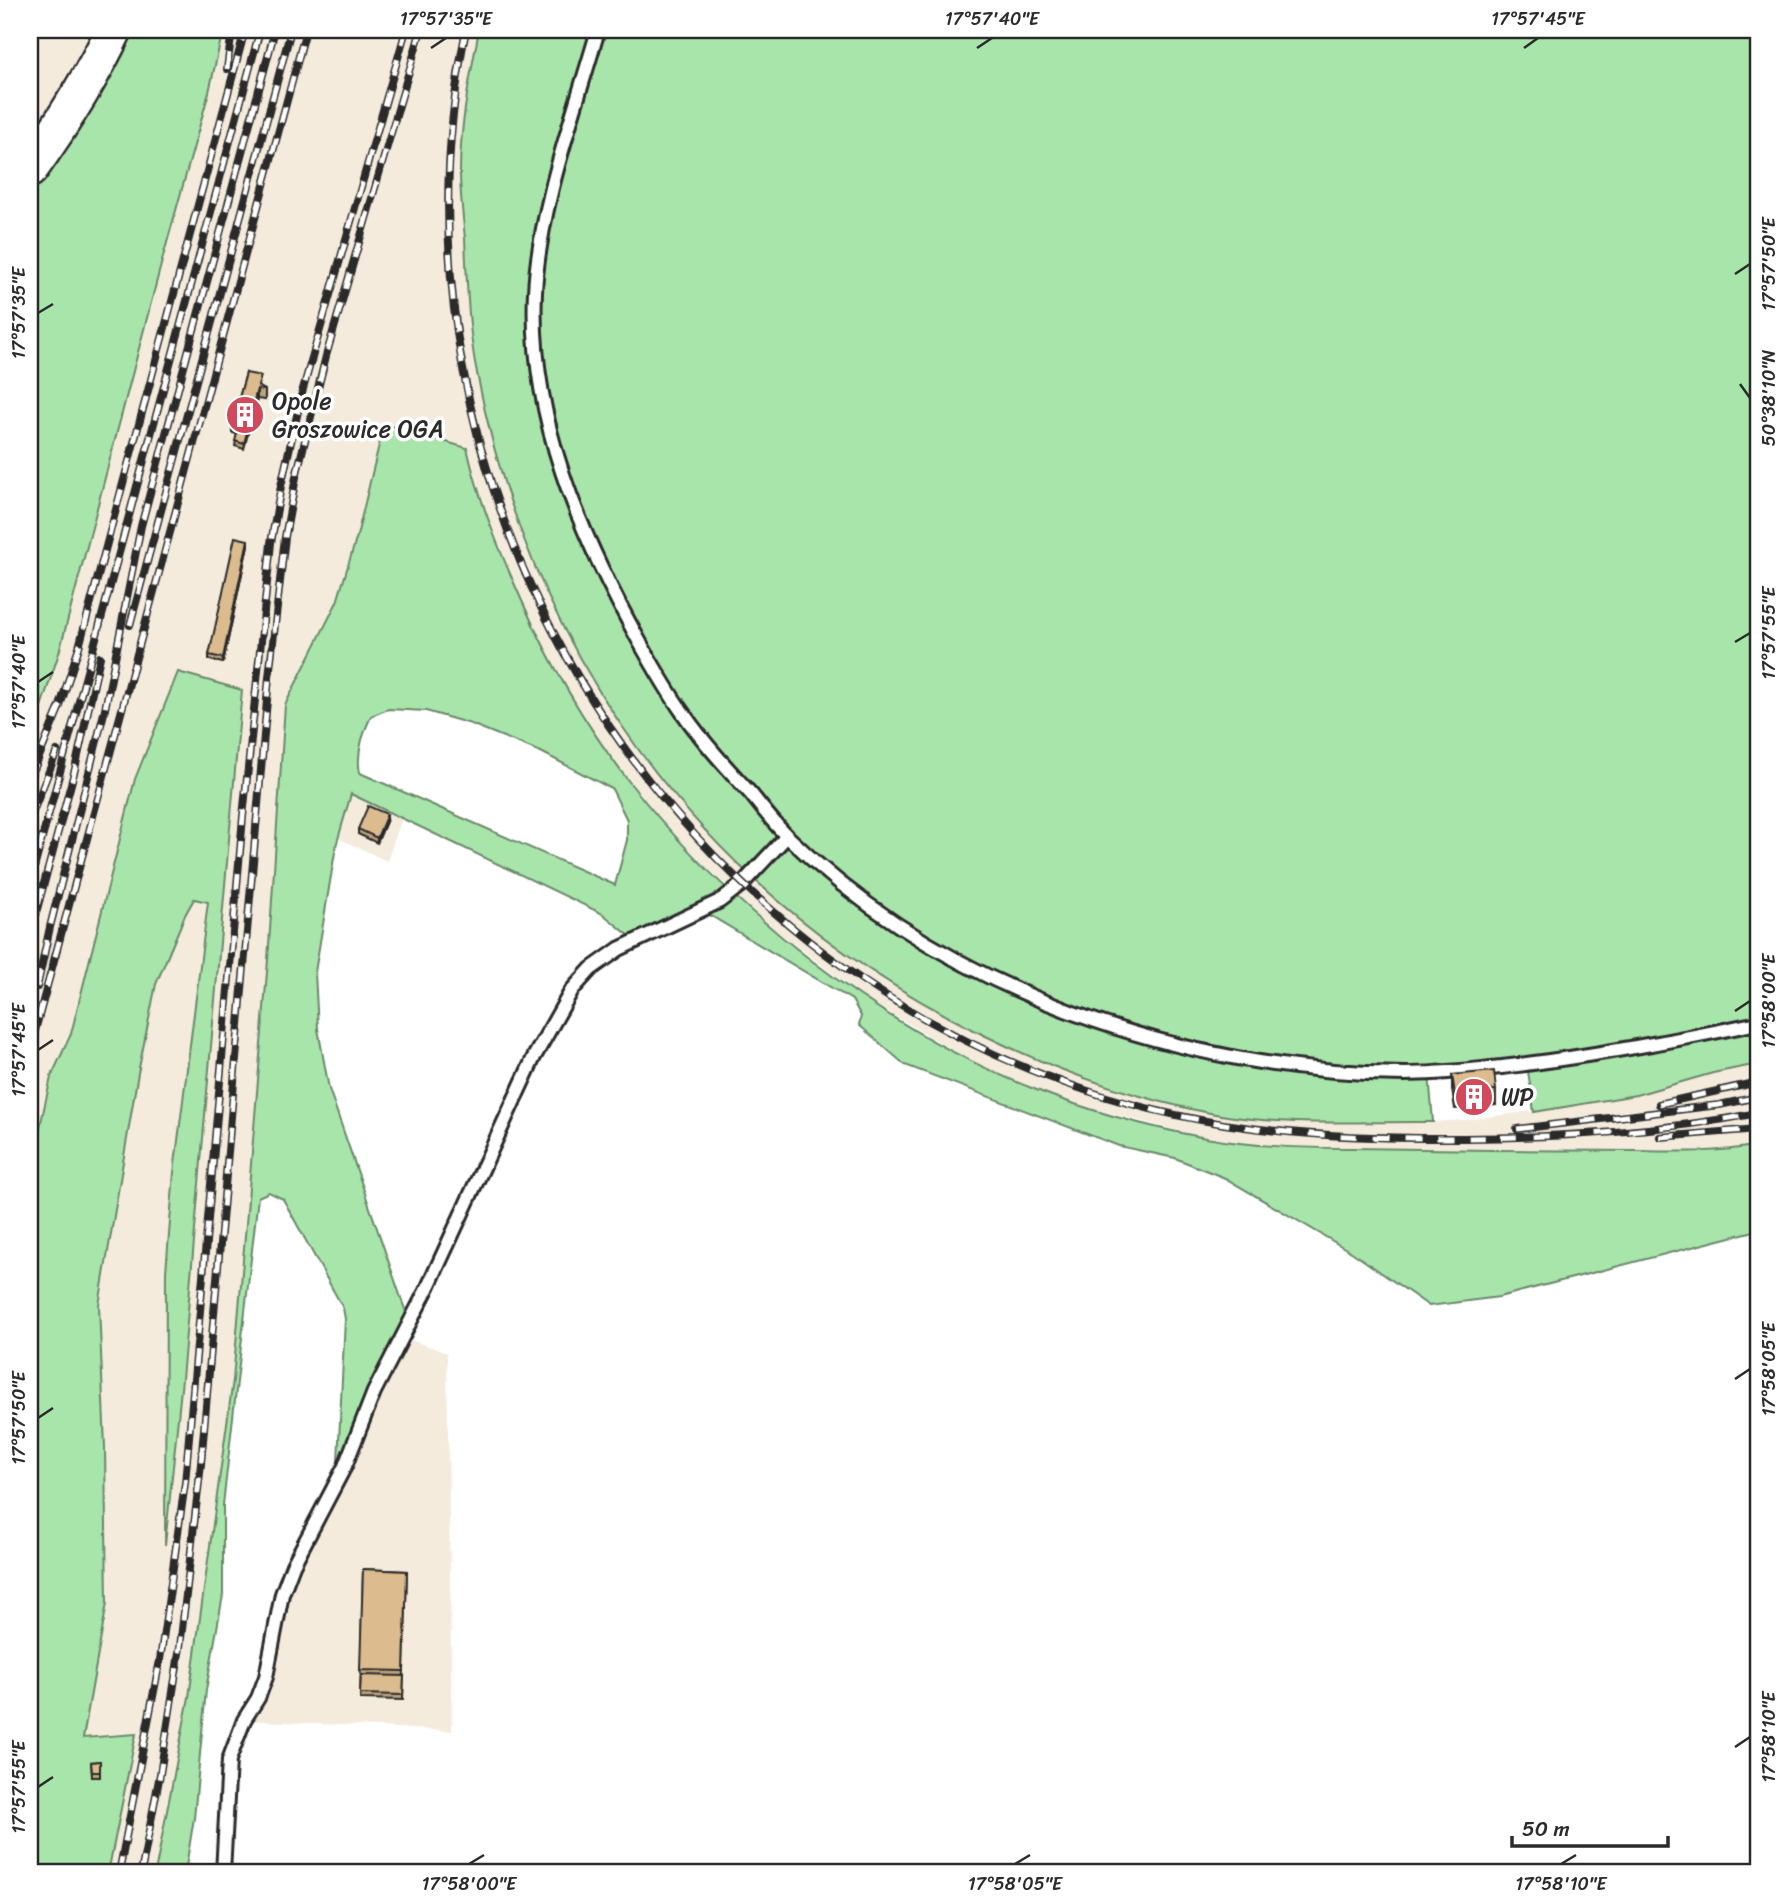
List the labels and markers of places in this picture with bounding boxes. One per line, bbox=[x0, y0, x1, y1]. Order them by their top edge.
place label: Opole Groszowice OGA bbox=[272, 380, 443, 450]
building icon: Opole Groszowice OGA bbox=[224, 394, 266, 436]
building icon: WP bbox=[1453, 1076, 1495, 1118]
place label: WP bbox=[1501, 1076, 1534, 1118]

